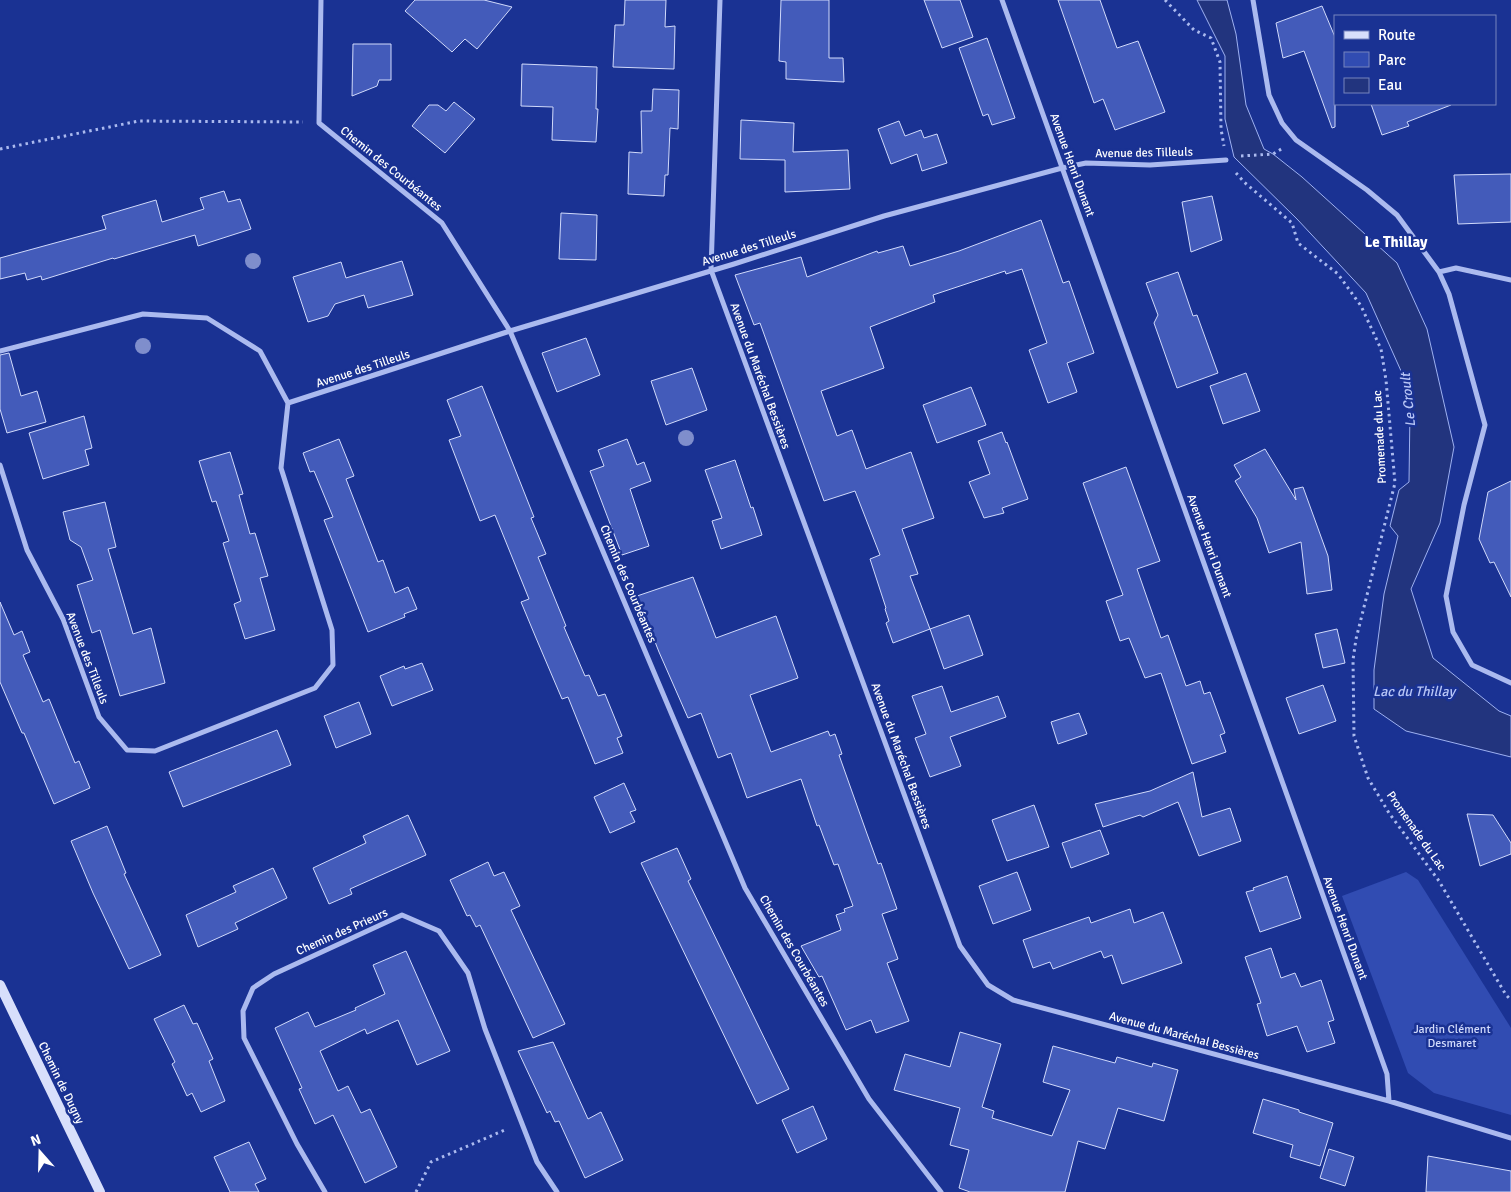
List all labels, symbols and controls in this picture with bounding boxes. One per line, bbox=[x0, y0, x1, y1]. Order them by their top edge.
legend bbox=[1334, 15, 1496, 105]
text: Route bbox=[1378, 26, 1415, 44]
text: Parc bbox=[1378, 51, 1406, 69]
text: Eau bbox=[1378, 76, 1402, 94]
street label: Avenue Henri Dunant bbox=[1046, 111, 1098, 219]
street label: Chemin des Courbéantes bbox=[337, 123, 445, 215]
street label: Avenue des Tilleuls bbox=[1095, 145, 1193, 161]
street label: Avenue des Tilleuls bbox=[700, 227, 798, 269]
district label: Le Thillay bbox=[1365, 233, 1428, 251]
street label: Avenue du Maréchal Bessières bbox=[727, 301, 793, 451]
street label: Avenue des Tilleuls bbox=[314, 347, 412, 391]
water label: Le Croult bbox=[1396, 370, 1419, 428]
street label: Promenade du Lac bbox=[1370, 390, 1390, 484]
street label: Avenue Henri Dunant bbox=[1183, 492, 1235, 600]
street label: Chemin des Courbéantes bbox=[596, 523, 660, 645]
street label: Avenue des Tilleuls bbox=[62, 610, 112, 706]
street label: Avenue du Maréchal Bessières bbox=[868, 681, 934, 831]
water label: Lac du Thillay bbox=[1373, 683, 1457, 700]
street label: Promenade du Lac bbox=[1383, 788, 1449, 874]
street label: Avenue Henri Dunant bbox=[1319, 874, 1371, 982]
street label: Chemin des Courbéantes bbox=[756, 892, 832, 1010]
street label: Chemin des Prieurs bbox=[294, 905, 390, 959]
street label: Avenue du Maréchal Bessières bbox=[1107, 1009, 1261, 1063]
park label: Jardin Clément Desmaret bbox=[1413, 1022, 1491, 1051]
street label: Chemin de Dugny bbox=[35, 1040, 88, 1127]
north arrow bbox=[15, 1127, 65, 1177]
text: N bbox=[28, 1131, 43, 1150]

